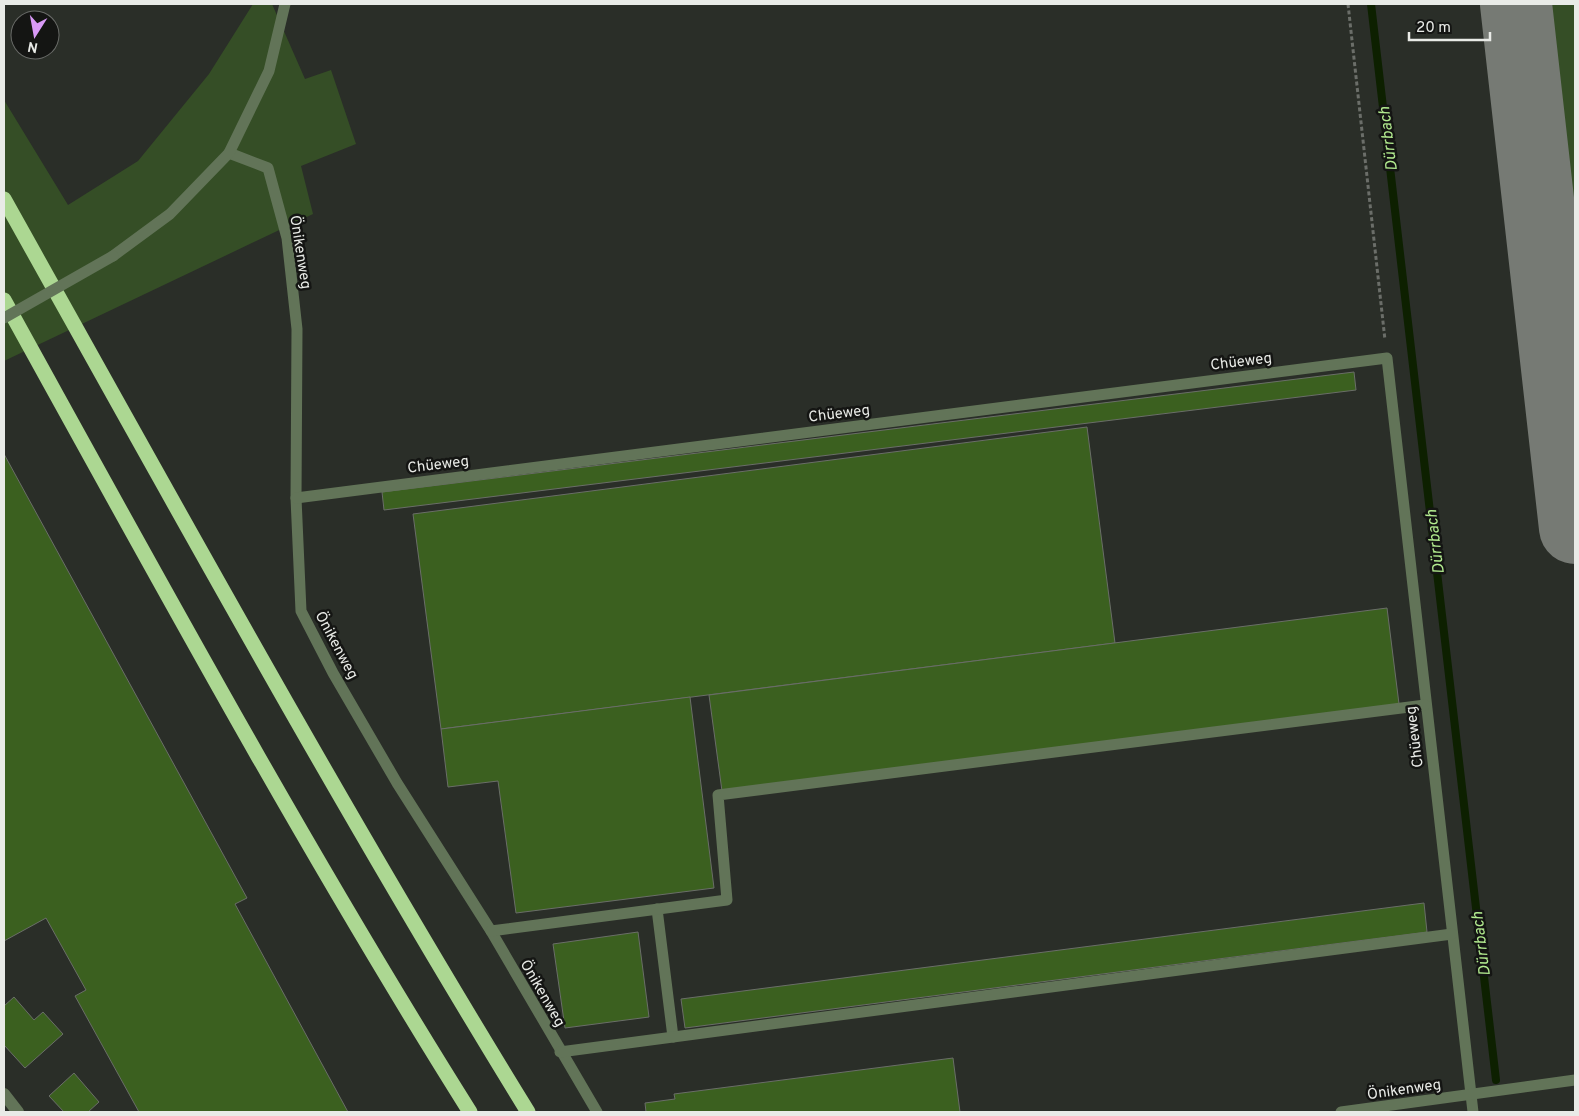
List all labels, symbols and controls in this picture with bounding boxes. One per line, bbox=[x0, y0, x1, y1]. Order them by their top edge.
north arrow bbox=[10, 10, 60, 60]
scale bar bbox=[1409, 10, 1490, 42]
text: 20 m bbox=[1416, 19, 1451, 38]
text: N bbox=[26, 37, 39, 56]
water label: Dürrbach bbox=[1375, 105, 1403, 172]
street label: Önikenweg bbox=[284, 214, 316, 291]
street label: Chüeweg bbox=[1209, 349, 1273, 376]
street label: Chüeweg bbox=[807, 401, 871, 428]
street label: Chüeweg bbox=[406, 452, 470, 479]
water label: Dürrbach bbox=[1422, 508, 1450, 575]
street label: Önikenweg bbox=[310, 608, 362, 683]
street label: Chüeweg bbox=[1402, 705, 1429, 769]
water label: Dürrbach bbox=[1468, 910, 1496, 977]
street label: Önikenweg bbox=[515, 956, 569, 1031]
street label: Önikenweg bbox=[1366, 1075, 1442, 1105]

